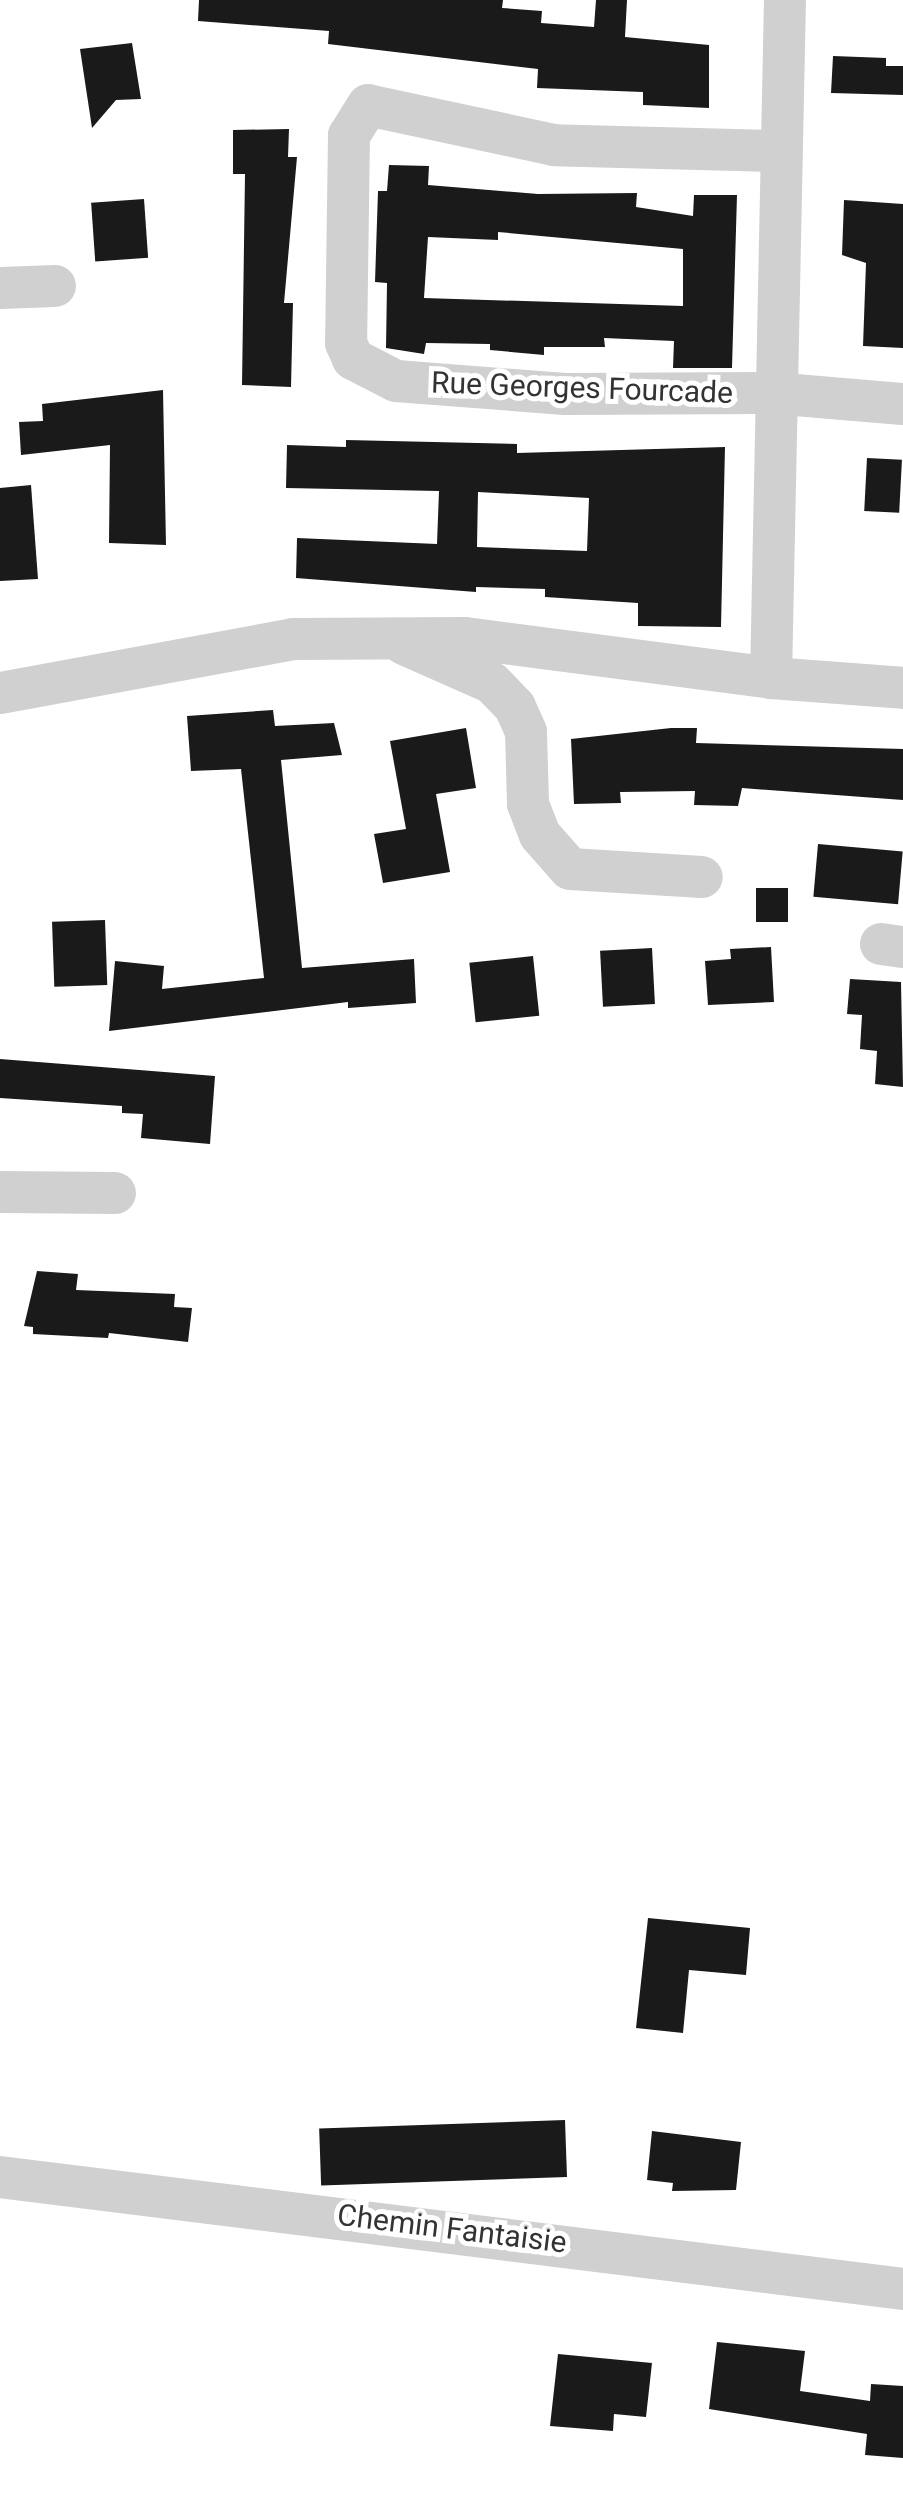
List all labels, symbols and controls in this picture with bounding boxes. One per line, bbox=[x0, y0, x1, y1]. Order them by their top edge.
street label: Rue Georges Fourcade bbox=[430, 365, 734, 411]
street label: Chemin Fantaisie bbox=[335, 2197, 569, 2261]

